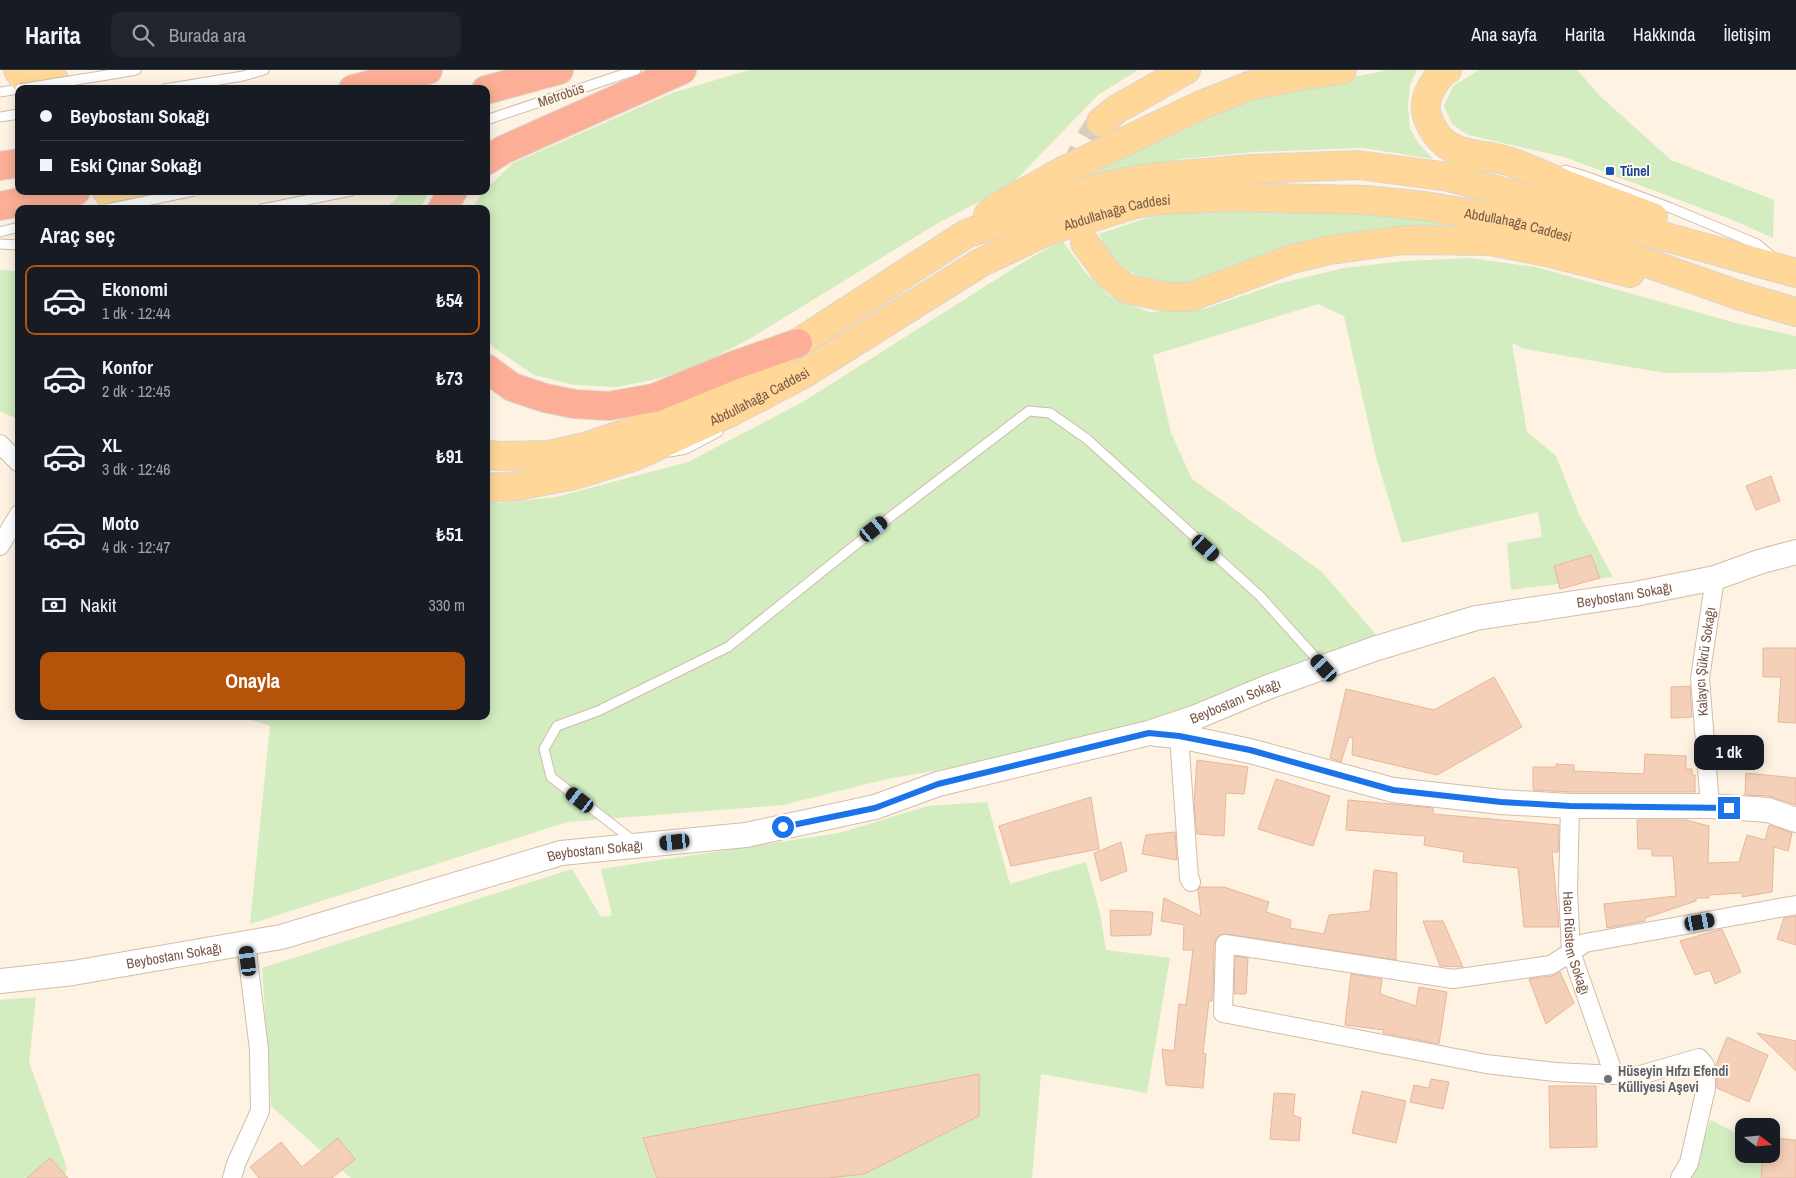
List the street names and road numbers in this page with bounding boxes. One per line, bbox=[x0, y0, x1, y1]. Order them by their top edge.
street label: Metrobüs bbox=[535, 79, 587, 111]
street label: Abdullahağa Caddesi bbox=[1060, 191, 1171, 235]
street label: Abdullahağa Caddesi bbox=[1462, 204, 1574, 246]
street label: Abdullahağa Caddesi bbox=[706, 363, 813, 430]
street label: Beybostanı Sokağı bbox=[1575, 578, 1674, 612]
street label: Kalaycı Şükrü Sokağı bbox=[1691, 606, 1720, 717]
street label: Beybostanı Sokağı bbox=[1187, 674, 1283, 728]
street label: Beybostanı Sokağı bbox=[545, 836, 644, 866]
street label: Hacı Rüstem Sokağı bbox=[1559, 891, 1594, 997]
street label: Beybostanı Sokağı bbox=[125, 938, 223, 973]

